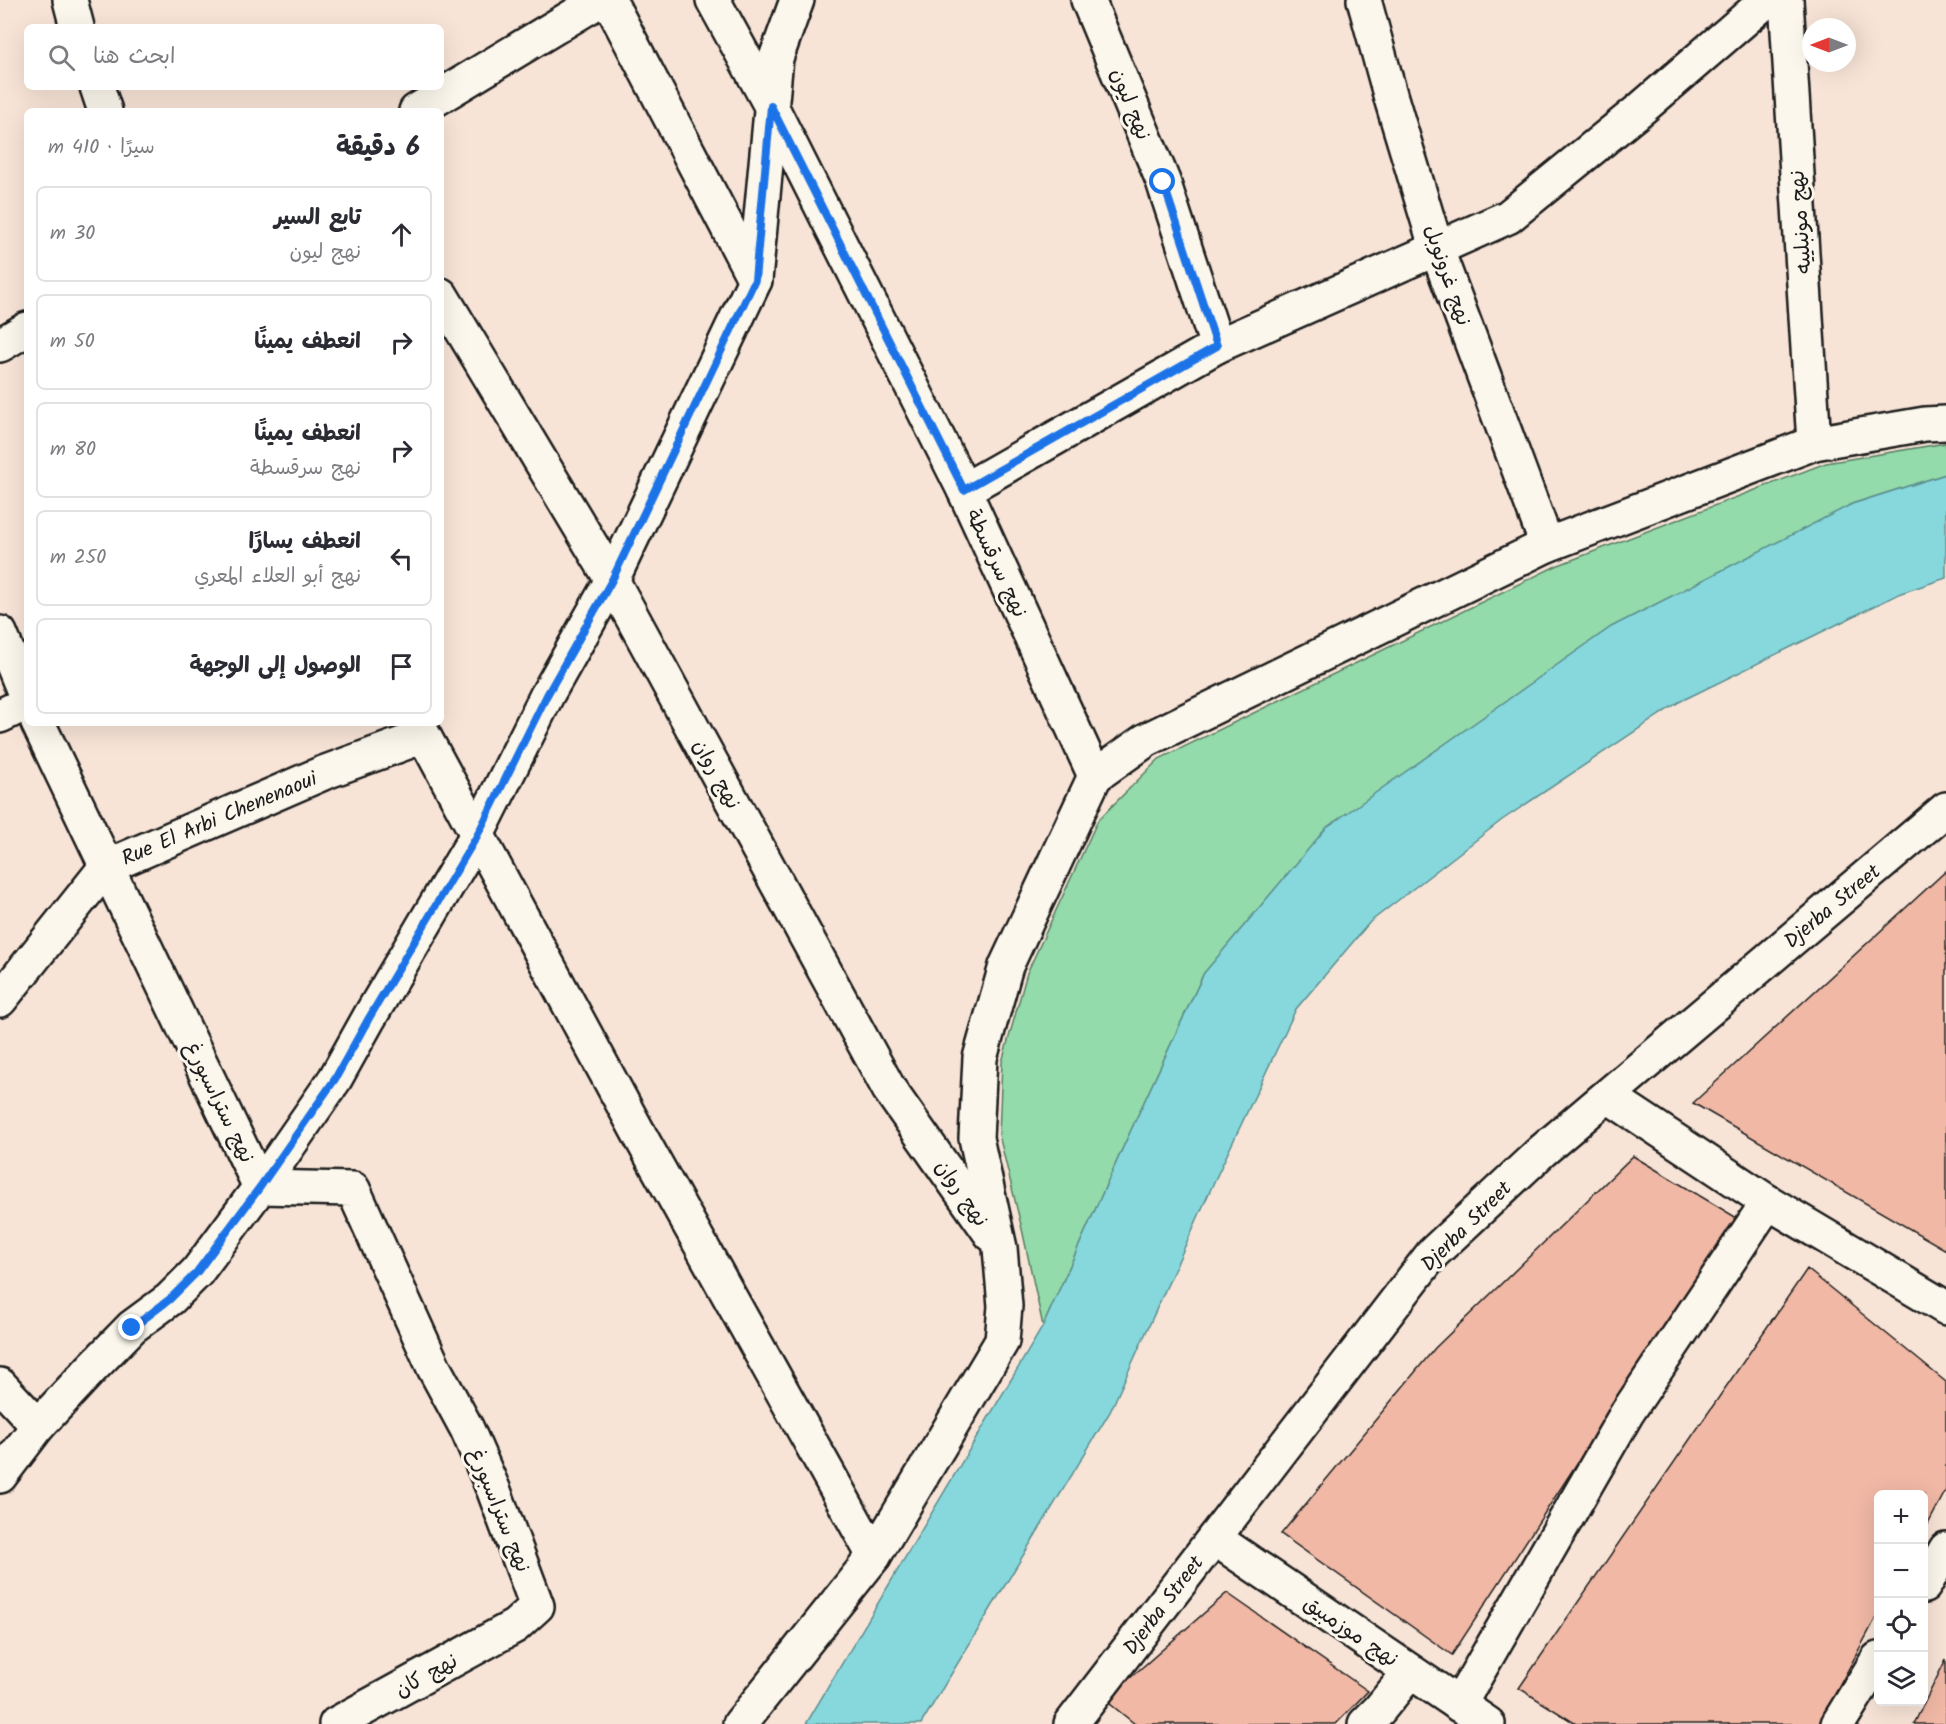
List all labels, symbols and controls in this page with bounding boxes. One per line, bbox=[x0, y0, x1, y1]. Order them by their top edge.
north arrow bbox=[1802, 18, 1856, 72]
search box bbox=[24, 24, 444, 90]
text: ابحث هنا bbox=[93, 40, 175, 75]
icon: search bbox=[45, 41, 78, 74]
street label: نهج ليون bbox=[1100, 64, 1159, 146]
text: 6 دقيقة bbox=[336, 127, 420, 169]
text: سيرًا · 410 m bbox=[48, 132, 155, 164]
route start bbox=[1149, 168, 1175, 194]
street label: نهج مونبلييه bbox=[1781, 169, 1822, 275]
text: تابع السير bbox=[274, 201, 361, 236]
text: 30 m bbox=[50, 218, 95, 250]
icon: ahead bbox=[385, 218, 418, 251]
street label: نهج غرونوبل bbox=[1414, 220, 1479, 331]
text: نهج ليون bbox=[290, 237, 361, 269]
text: انعطف يمينًا bbox=[254, 325, 361, 360]
text: 50 m bbox=[50, 326, 95, 358]
icon: right bbox=[385, 326, 418, 359]
text: انعطف يمينًا bbox=[254, 417, 361, 452]
text: 80 m bbox=[50, 434, 96, 466]
icon: right bbox=[385, 434, 418, 467]
text: نهج سرقسطة bbox=[250, 453, 361, 485]
street label: نهج سرقسطة bbox=[956, 504, 1035, 623]
text: انعطف يسارًا bbox=[249, 525, 361, 560]
text: 250 m bbox=[50, 542, 106, 574]
icon: left bbox=[385, 542, 418, 575]
text: نهج أبو العلاء المعري bbox=[194, 561, 361, 593]
text: الوصول إلى الوجهة bbox=[189, 649, 361, 684]
icon: arrive bbox=[385, 650, 418, 683]
street label: نهج روان bbox=[683, 734, 749, 816]
street label: Rue El Arbi Chenenaoui bbox=[117, 763, 324, 876]
street label: Djerba Street bbox=[1777, 856, 1889, 958]
street label: نهج ستراسبورغ bbox=[175, 1036, 262, 1169]
street label: نهج روان bbox=[925, 1153, 996, 1234]
street label: Djerba Street bbox=[1414, 1173, 1521, 1280]
route end bbox=[118, 1314, 144, 1340]
street label: نهج ستراسبورغ bbox=[459, 1443, 539, 1578]
map controls bbox=[1874, 1490, 1928, 1706]
button: + bbox=[1874, 1490, 1928, 1544]
button: − bbox=[1874, 1544, 1928, 1598]
street label: Djerba Street bbox=[1116, 1548, 1213, 1663]
street label: نهج موزمبيق bbox=[1296, 1588, 1405, 1676]
button: locate bbox=[1874, 1598, 1928, 1652]
street label: نهج كان bbox=[389, 1645, 464, 1707]
button: layers bbox=[1874, 1652, 1928, 1706]

